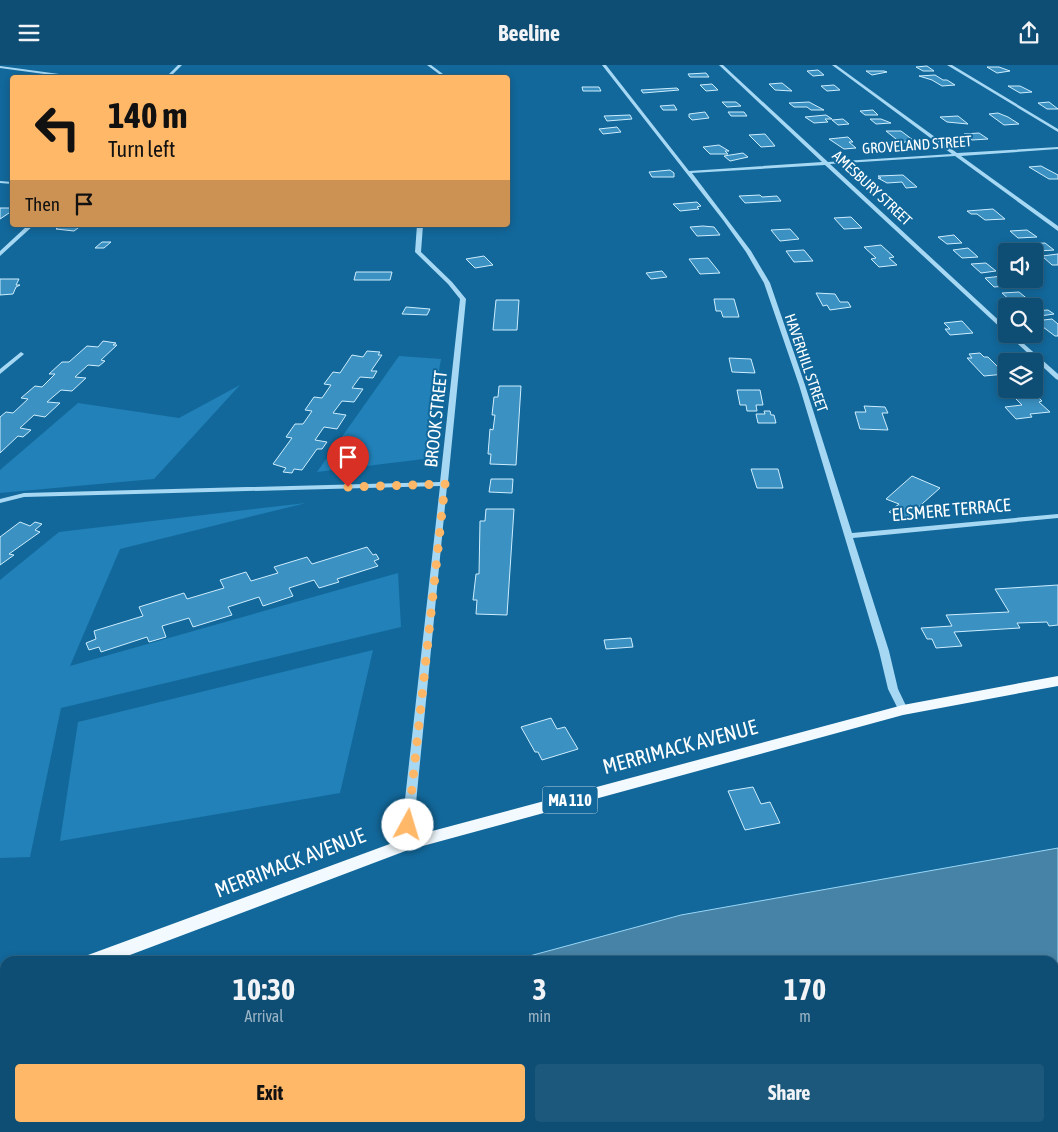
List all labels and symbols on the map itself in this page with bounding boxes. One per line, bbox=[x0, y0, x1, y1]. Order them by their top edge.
street label: GROVELAND STREET bbox=[862, 132, 973, 157]
street label: AMESBURY STREET bbox=[829, 147, 916, 229]
street label: HAVERHILL STREET bbox=[782, 311, 831, 415]
street label: BROOK STREET bbox=[420, 369, 451, 468]
pin bbox=[327, 436, 369, 487]
street label: ELSMERE TERRACE bbox=[891, 494, 1012, 525]
street label: MERRIMACK AVENUE bbox=[600, 714, 760, 778]
road number: MA 110 bbox=[542, 787, 598, 813]
position arrow bbox=[381, 798, 433, 850]
street label: MERRIMACK AVENUE bbox=[211, 822, 368, 902]

